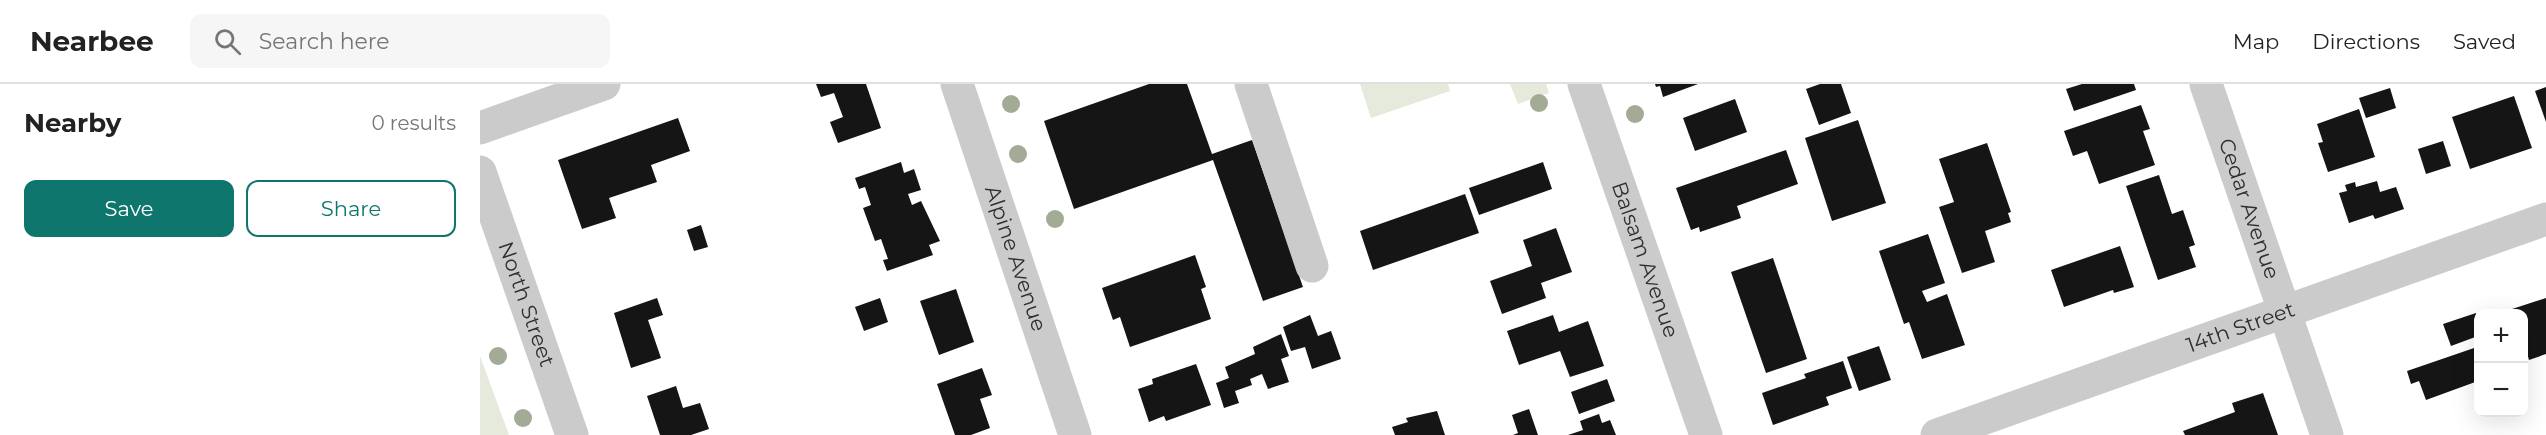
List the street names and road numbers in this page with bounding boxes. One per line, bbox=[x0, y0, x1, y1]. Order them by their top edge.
street label: Cedar Avenue bbox=[2214, 135, 2285, 282]
street label: Balsam Avenue bbox=[1607, 178, 1684, 341]
street label: Alpine Avenue bbox=[980, 182, 1052, 334]
street label: North Street bbox=[493, 238, 560, 370]
street label: 14th Street bbox=[2183, 296, 2298, 358]

